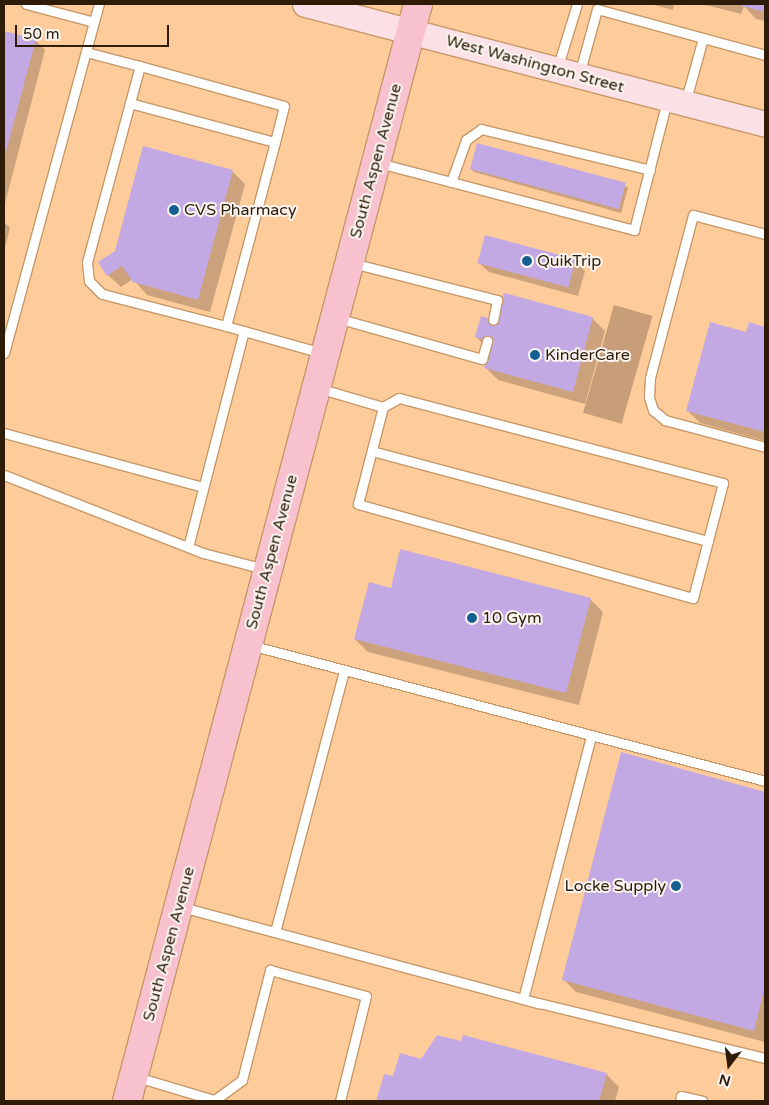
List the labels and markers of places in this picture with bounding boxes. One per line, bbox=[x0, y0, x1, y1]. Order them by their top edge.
place label: CVS Pharmacy bbox=[184, 200, 296, 220]
marker: CVS Pharmacy bbox=[168, 204, 180, 216]
place label: QuikTrip bbox=[537, 251, 601, 271]
marker: QuikTrip bbox=[521, 255, 533, 267]
place label: KinderCare bbox=[545, 345, 630, 365]
marker: KinderCare bbox=[529, 349, 541, 361]
place label: 10 Gym bbox=[482, 608, 542, 628]
marker: 10 Gym bbox=[466, 612, 478, 624]
place label: Locke Supply bbox=[565, 876, 666, 896]
marker: Locke Supply bbox=[670, 880, 682, 892]

